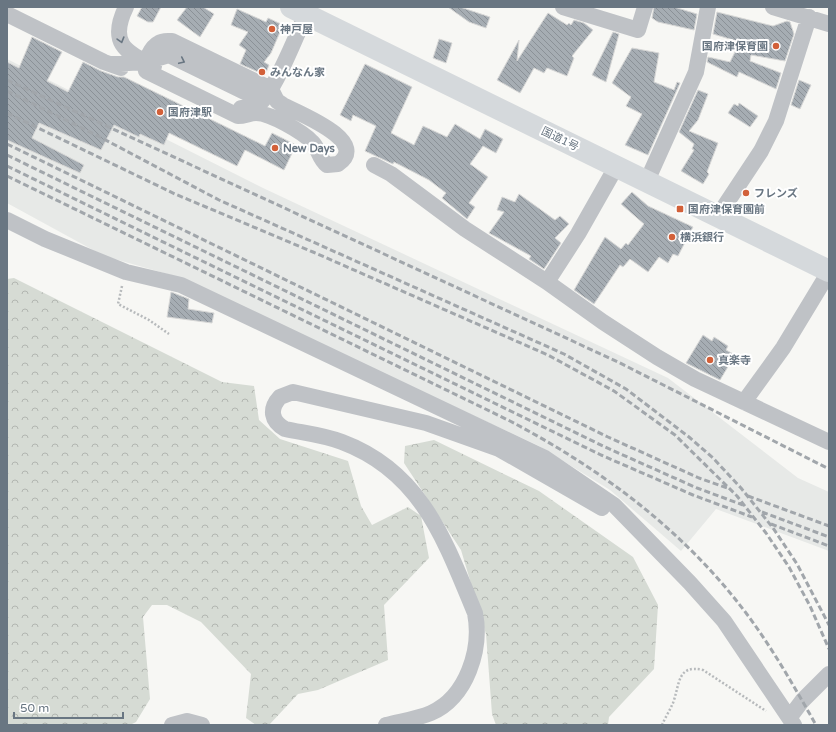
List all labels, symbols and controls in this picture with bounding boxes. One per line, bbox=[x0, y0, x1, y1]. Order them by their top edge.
place label: 神戸屋 bbox=[280, 23, 313, 36]
marker: 神戸屋 bbox=[267, 24, 277, 34]
one-way arrow bbox=[116, 36, 125, 43]
place label: 国府津保育園 bbox=[702, 40, 768, 53]
marker: 国府津保育園 bbox=[771, 41, 781, 51]
one-way arrow bbox=[177, 56, 185, 64]
place label: みんなん家 bbox=[270, 66, 325, 79]
marker: みんなん家 bbox=[257, 67, 267, 77]
place label: 国府津駅 bbox=[168, 106, 212, 119]
marker: 国府津駅 bbox=[155, 107, 165, 117]
street label: 国道1号 bbox=[539, 124, 581, 154]
place label: New Days bbox=[283, 142, 336, 156]
marker: New Days bbox=[270, 143, 280, 153]
place label: フレンズ bbox=[754, 187, 798, 200]
marker: フレンズ bbox=[741, 188, 751, 198]
place label: 国府津保育園前 bbox=[688, 203, 765, 216]
marker: 国府津保育園前 bbox=[675, 204, 685, 214]
place label: 横浜銀行 bbox=[680, 231, 724, 244]
marker: 横浜銀行 bbox=[667, 232, 677, 242]
place label: 真楽寺 bbox=[718, 354, 751, 367]
marker: 真楽寺 bbox=[705, 355, 715, 365]
scale bar bbox=[14, 694, 123, 720]
text: 50 m bbox=[20, 701, 49, 715]

